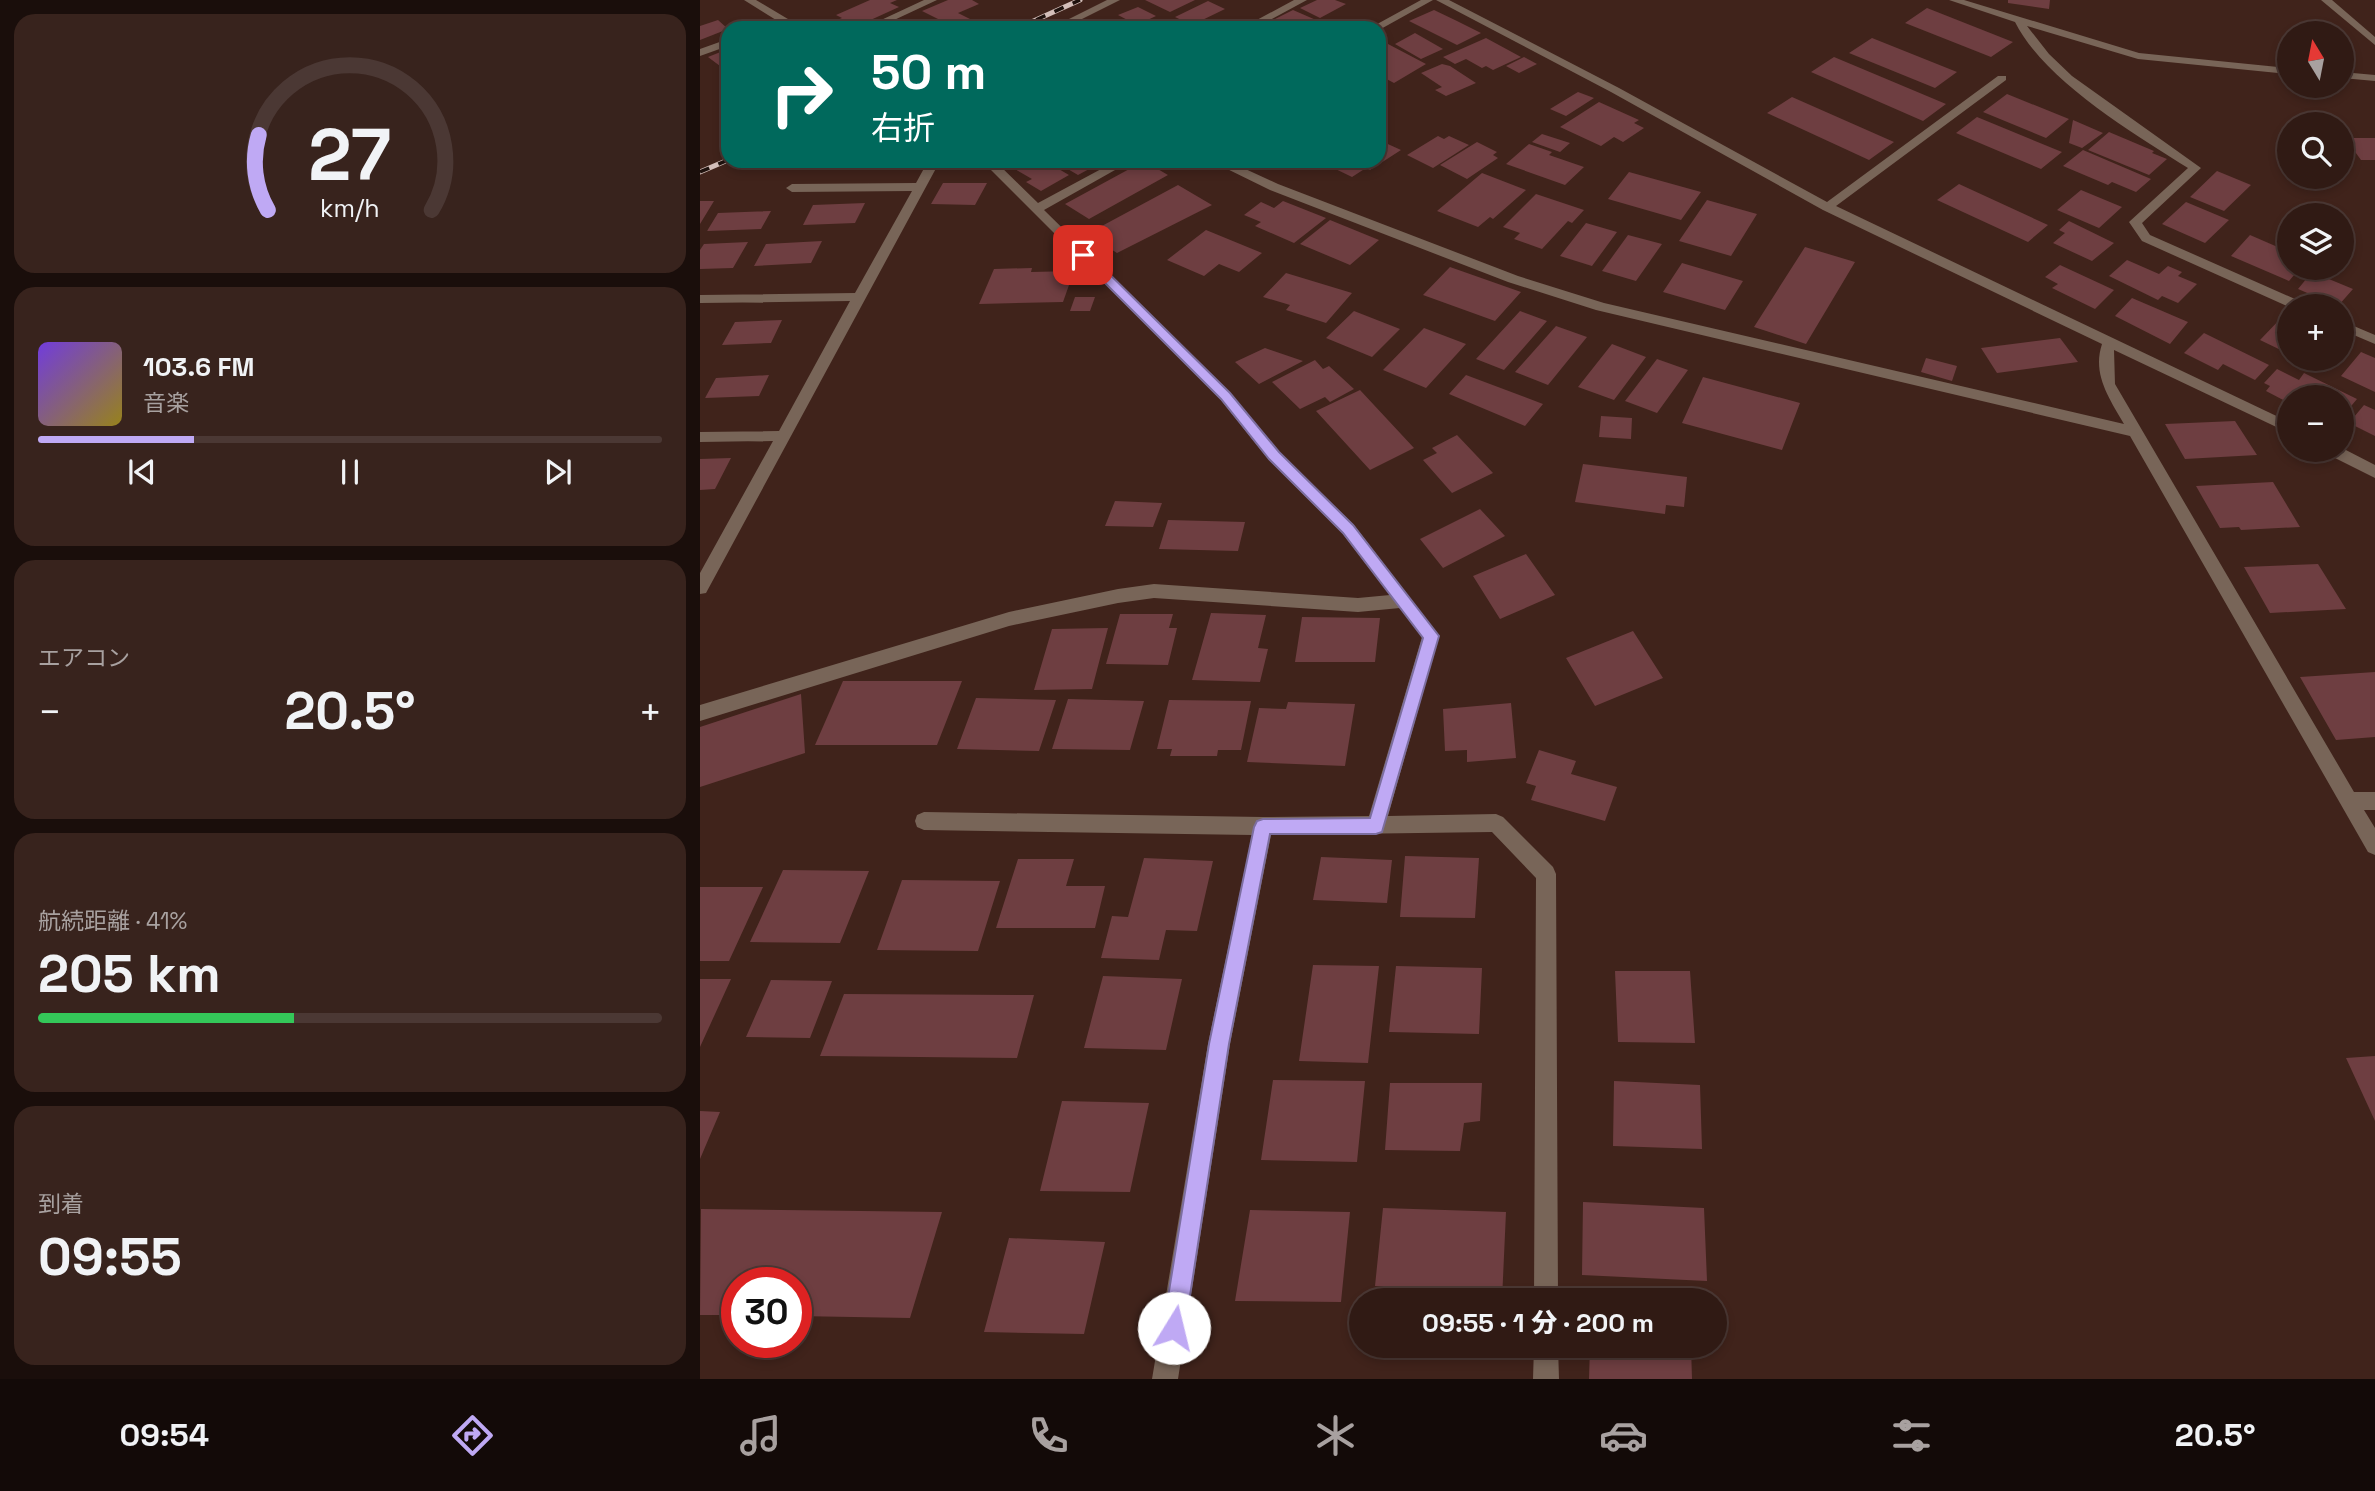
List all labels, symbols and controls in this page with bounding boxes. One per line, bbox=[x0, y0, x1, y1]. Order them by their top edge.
north arrow bbox=[2277, 21, 2354, 98]
map controls bbox=[2277, 21, 2354, 462]
text: 50 m bbox=[871, 41, 986, 103]
icon: right bbox=[756, 49, 847, 140]
text: 27 bbox=[309, 108, 391, 201]
text: 右折 bbox=[871, 108, 935, 148]
button: search bbox=[2277, 112, 2354, 189]
text: km/h bbox=[320, 191, 380, 223]
button: layers bbox=[2277, 203, 2354, 280]
pin bbox=[1053, 225, 1113, 285]
icon: arrive bbox=[1064, 236, 1102, 274]
button: + bbox=[2277, 294, 2354, 371]
text: 103.6 FM bbox=[143, 350, 254, 384]
button: − bbox=[2277, 385, 2354, 462]
text: 音楽 bbox=[143, 388, 189, 418]
icon: previous bbox=[123, 453, 161, 491]
icon: pause bbox=[331, 453, 369, 491]
icon: next bbox=[539, 453, 577, 491]
text: エアコン bbox=[38, 643, 130, 673]
text: 20.5° bbox=[284, 678, 416, 744]
text: − bbox=[38, 688, 62, 736]
text: + bbox=[638, 688, 662, 736]
text: 航続距離 · 41% bbox=[38, 906, 187, 936]
text: 205 km bbox=[38, 941, 221, 1007]
text: 到着 bbox=[38, 1189, 84, 1219]
text: 09:55 bbox=[38, 1224, 182, 1290]
speed limit sign: 30 bbox=[721, 1267, 812, 1358]
position arrow bbox=[1137, 1291, 1211, 1365]
text: 09:55 · 1 分 · 200 m bbox=[1422, 1306, 1654, 1340]
icon: directions bbox=[448, 1411, 497, 1460]
icon: music bbox=[736, 1411, 785, 1460]
icon: phone bbox=[1024, 1411, 1073, 1460]
icon: climate bbox=[1311, 1411, 1360, 1460]
icon: car bbox=[1599, 1411, 1648, 1460]
icon: filters bbox=[1887, 1411, 1936, 1460]
text: 09:54 bbox=[119, 1415, 209, 1455]
text: 20.5° bbox=[2175, 1415, 2256, 1455]

